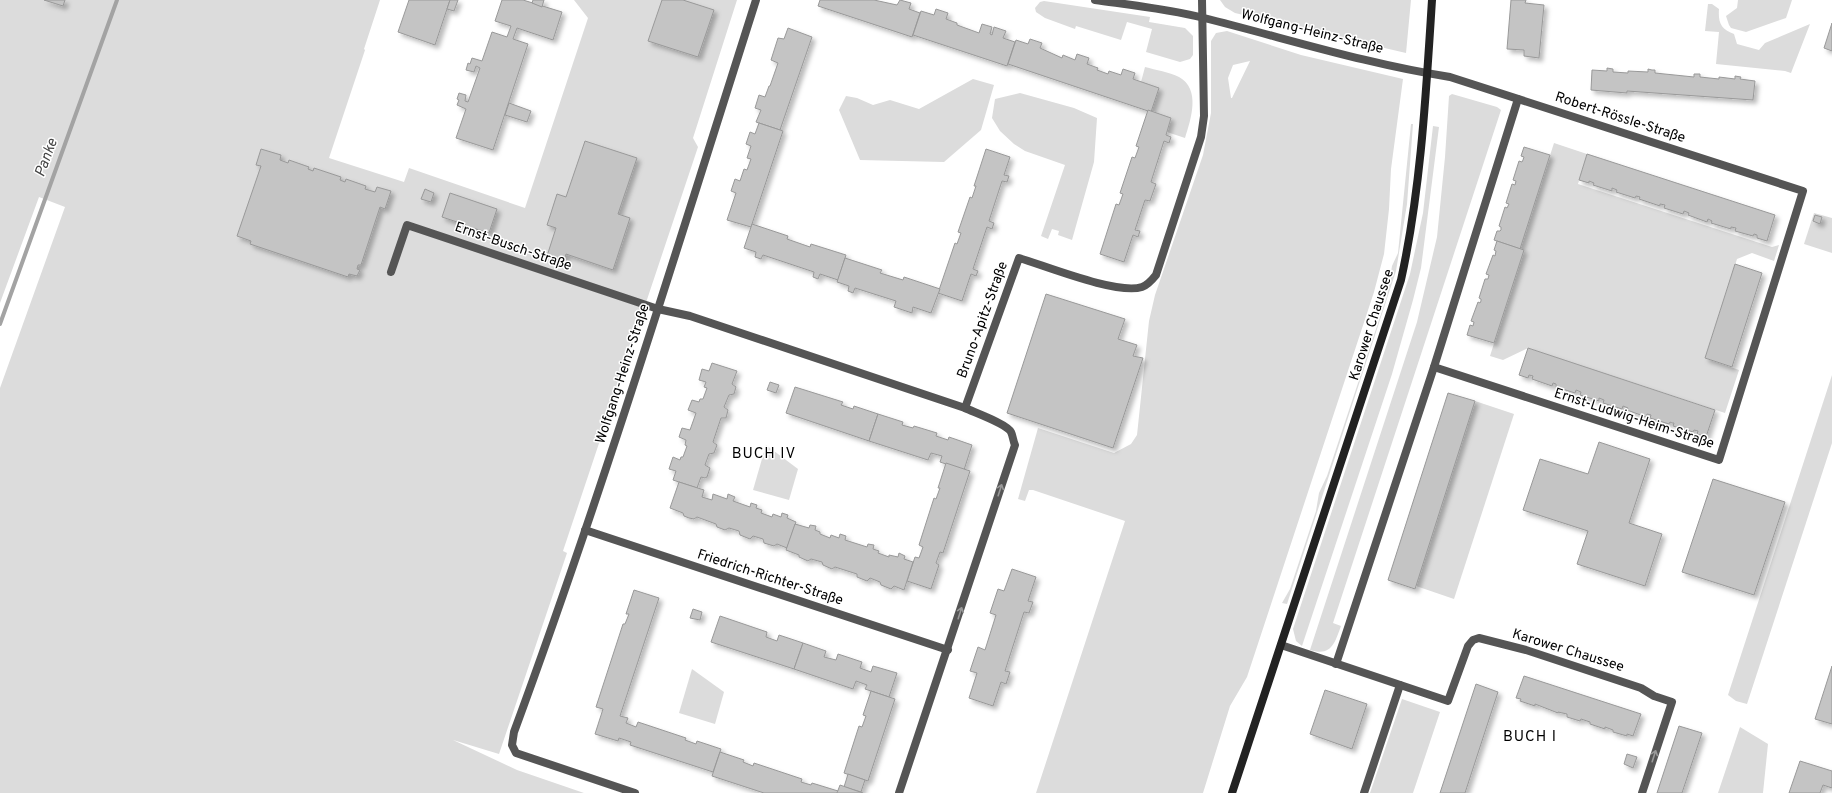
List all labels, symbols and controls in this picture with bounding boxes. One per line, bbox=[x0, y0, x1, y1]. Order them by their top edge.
street label: Wolfgang-Heinz-Straße bbox=[1239, 6, 1385, 58]
street label: Robert-Rössle-Straße bbox=[1553, 89, 1687, 147]
water label: Panke bbox=[31, 136, 63, 180]
street label: Ernst-Busch-Straße bbox=[452, 219, 574, 275]
street label: Bruno-Apitz-Straße bbox=[954, 259, 1012, 381]
street label: Karower Chaussee bbox=[1346, 267, 1398, 383]
street label: Wolfgang-Heinz-Straße bbox=[592, 302, 654, 446]
street label: Ernst-Ludwig-Heim-Straße bbox=[1552, 385, 1716, 453]
district label: BUCH IV bbox=[732, 445, 796, 464]
one-way arrow bbox=[997, 483, 1004, 496]
street label: Friedrich-Richter-Straße bbox=[695, 546, 845, 610]
one-way arrow bbox=[957, 607, 964, 620]
street label: Karower Chaussee bbox=[1510, 626, 1626, 676]
district label: BUCH I bbox=[1503, 728, 1557, 747]
one-way arrow bbox=[1651, 750, 1659, 762]

